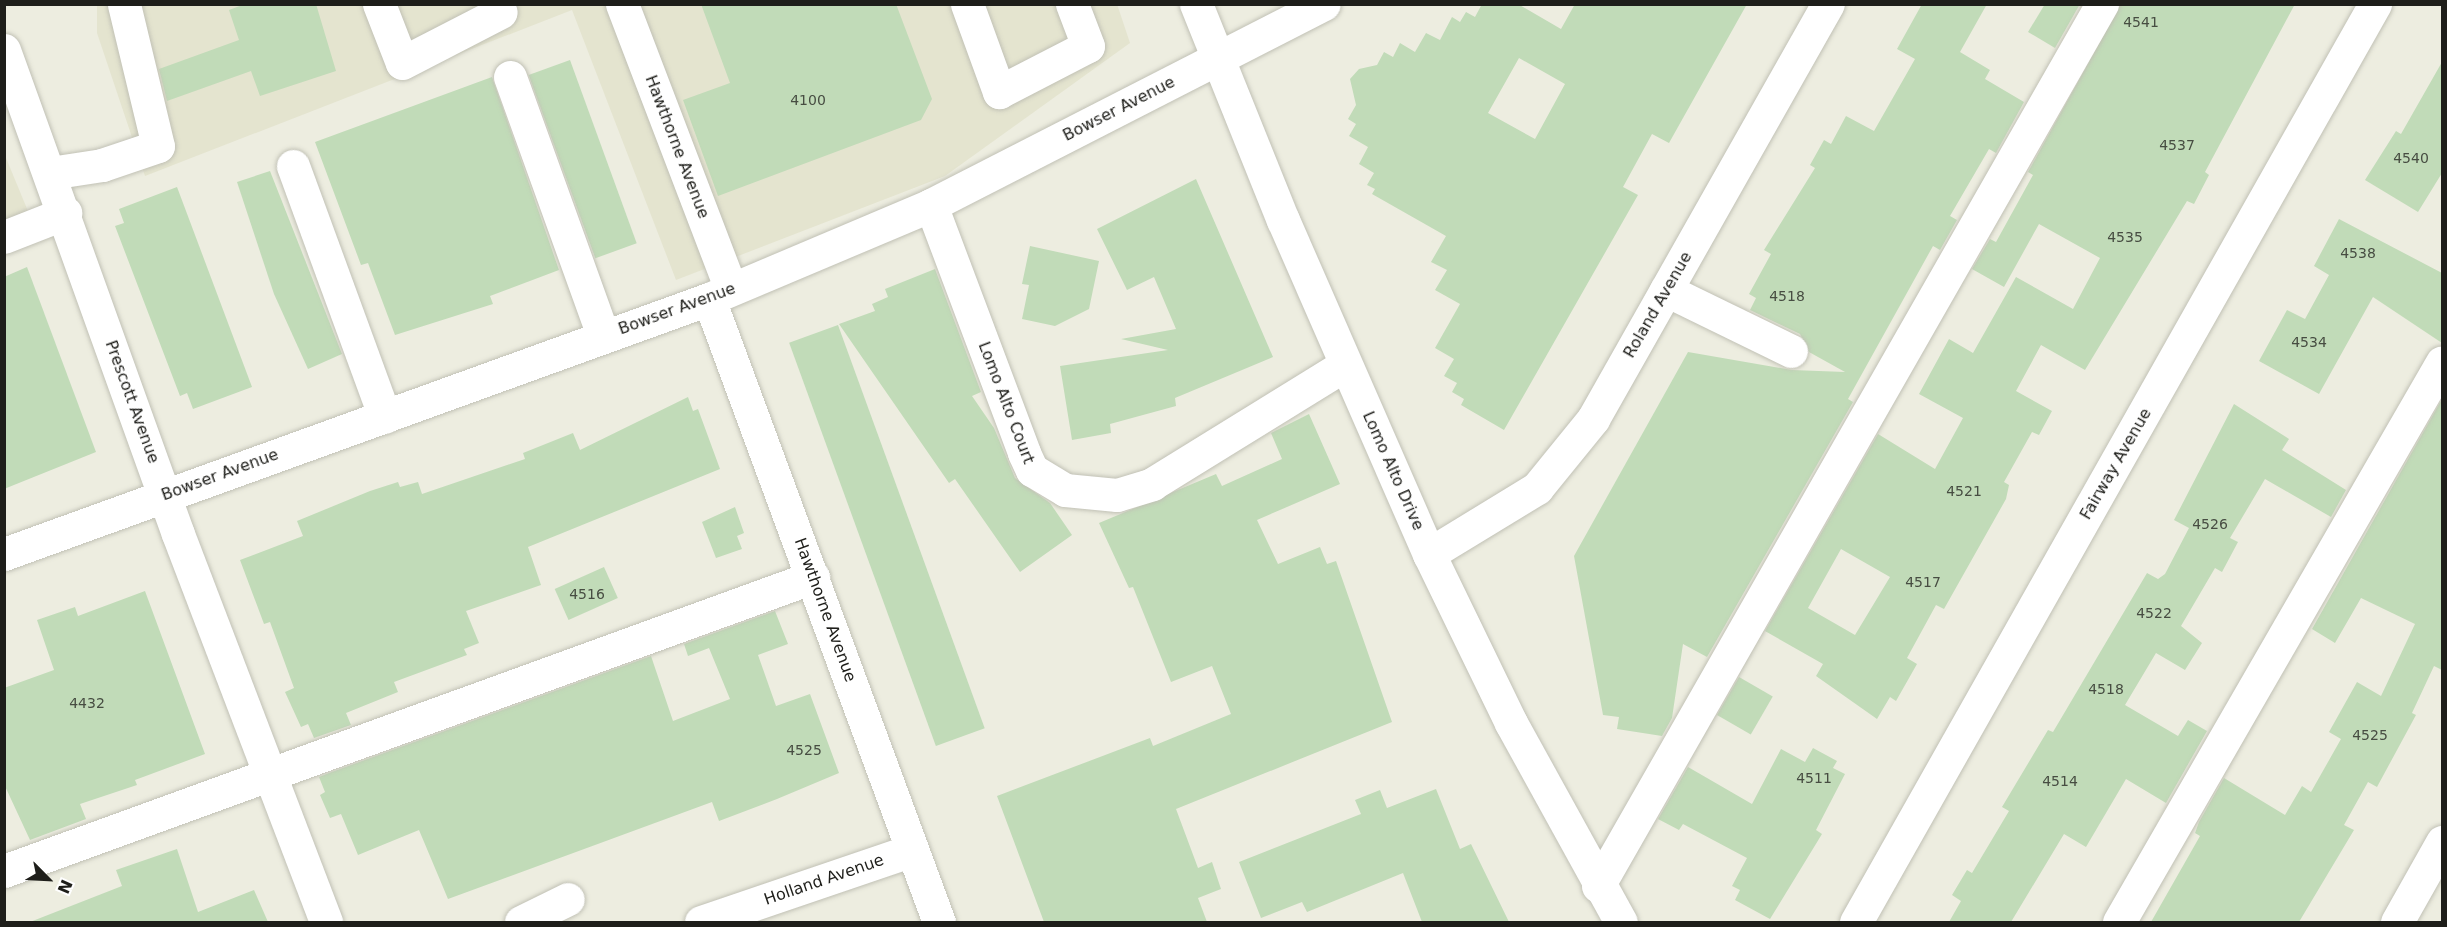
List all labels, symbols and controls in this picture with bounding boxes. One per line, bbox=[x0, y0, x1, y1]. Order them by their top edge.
house number: 4541 bbox=[2123, 14, 2159, 30]
street label: Bowser Avenue bbox=[1060, 72, 1178, 146]
street label: Hawthorne Avenue bbox=[641, 73, 713, 221]
house number: 4100 bbox=[790, 92, 826, 108]
house number: 4537 bbox=[2159, 137, 2195, 153]
house number: 4540 bbox=[2393, 150, 2429, 166]
house number: 4535 bbox=[2107, 229, 2143, 245]
house number: 4538 bbox=[2340, 245, 2376, 261]
street label: Roland Avenue bbox=[1620, 249, 1696, 361]
street label: Bowser Avenue bbox=[616, 279, 738, 339]
house number: 4518 bbox=[1769, 288, 1805, 304]
house number: 4534 bbox=[2291, 334, 2327, 350]
street label: Prescott Avenue bbox=[101, 338, 163, 466]
street label: Lomo Alto Court bbox=[974, 339, 1038, 467]
street label: Fairway Avenue bbox=[2076, 405, 2156, 523]
street label: Lomo Alto Drive bbox=[1358, 409, 1428, 533]
street label: Bowser Avenue bbox=[159, 445, 281, 505]
house number: 4521 bbox=[1946, 483, 1982, 499]
house number: 4526 bbox=[2192, 516, 2228, 532]
street label: Hawthorne Avenue bbox=[790, 535, 860, 685]
house number: 4517 bbox=[1905, 574, 1941, 590]
house number: 4516 bbox=[569, 586, 605, 602]
house number: 4522 bbox=[2136, 605, 2172, 621]
house number: 4518 bbox=[2088, 681, 2124, 697]
house number: 4432 bbox=[69, 695, 105, 711]
house number: 4525 bbox=[2352, 727, 2388, 743]
house number: 4525 bbox=[786, 742, 822, 758]
house number: 4511 bbox=[1796, 770, 1832, 786]
house number: 4514 bbox=[2042, 773, 2078, 789]
north arrow bbox=[18, 849, 78, 909]
street label: Holland Avenue bbox=[762, 851, 886, 909]
text: N bbox=[54, 877, 76, 896]

